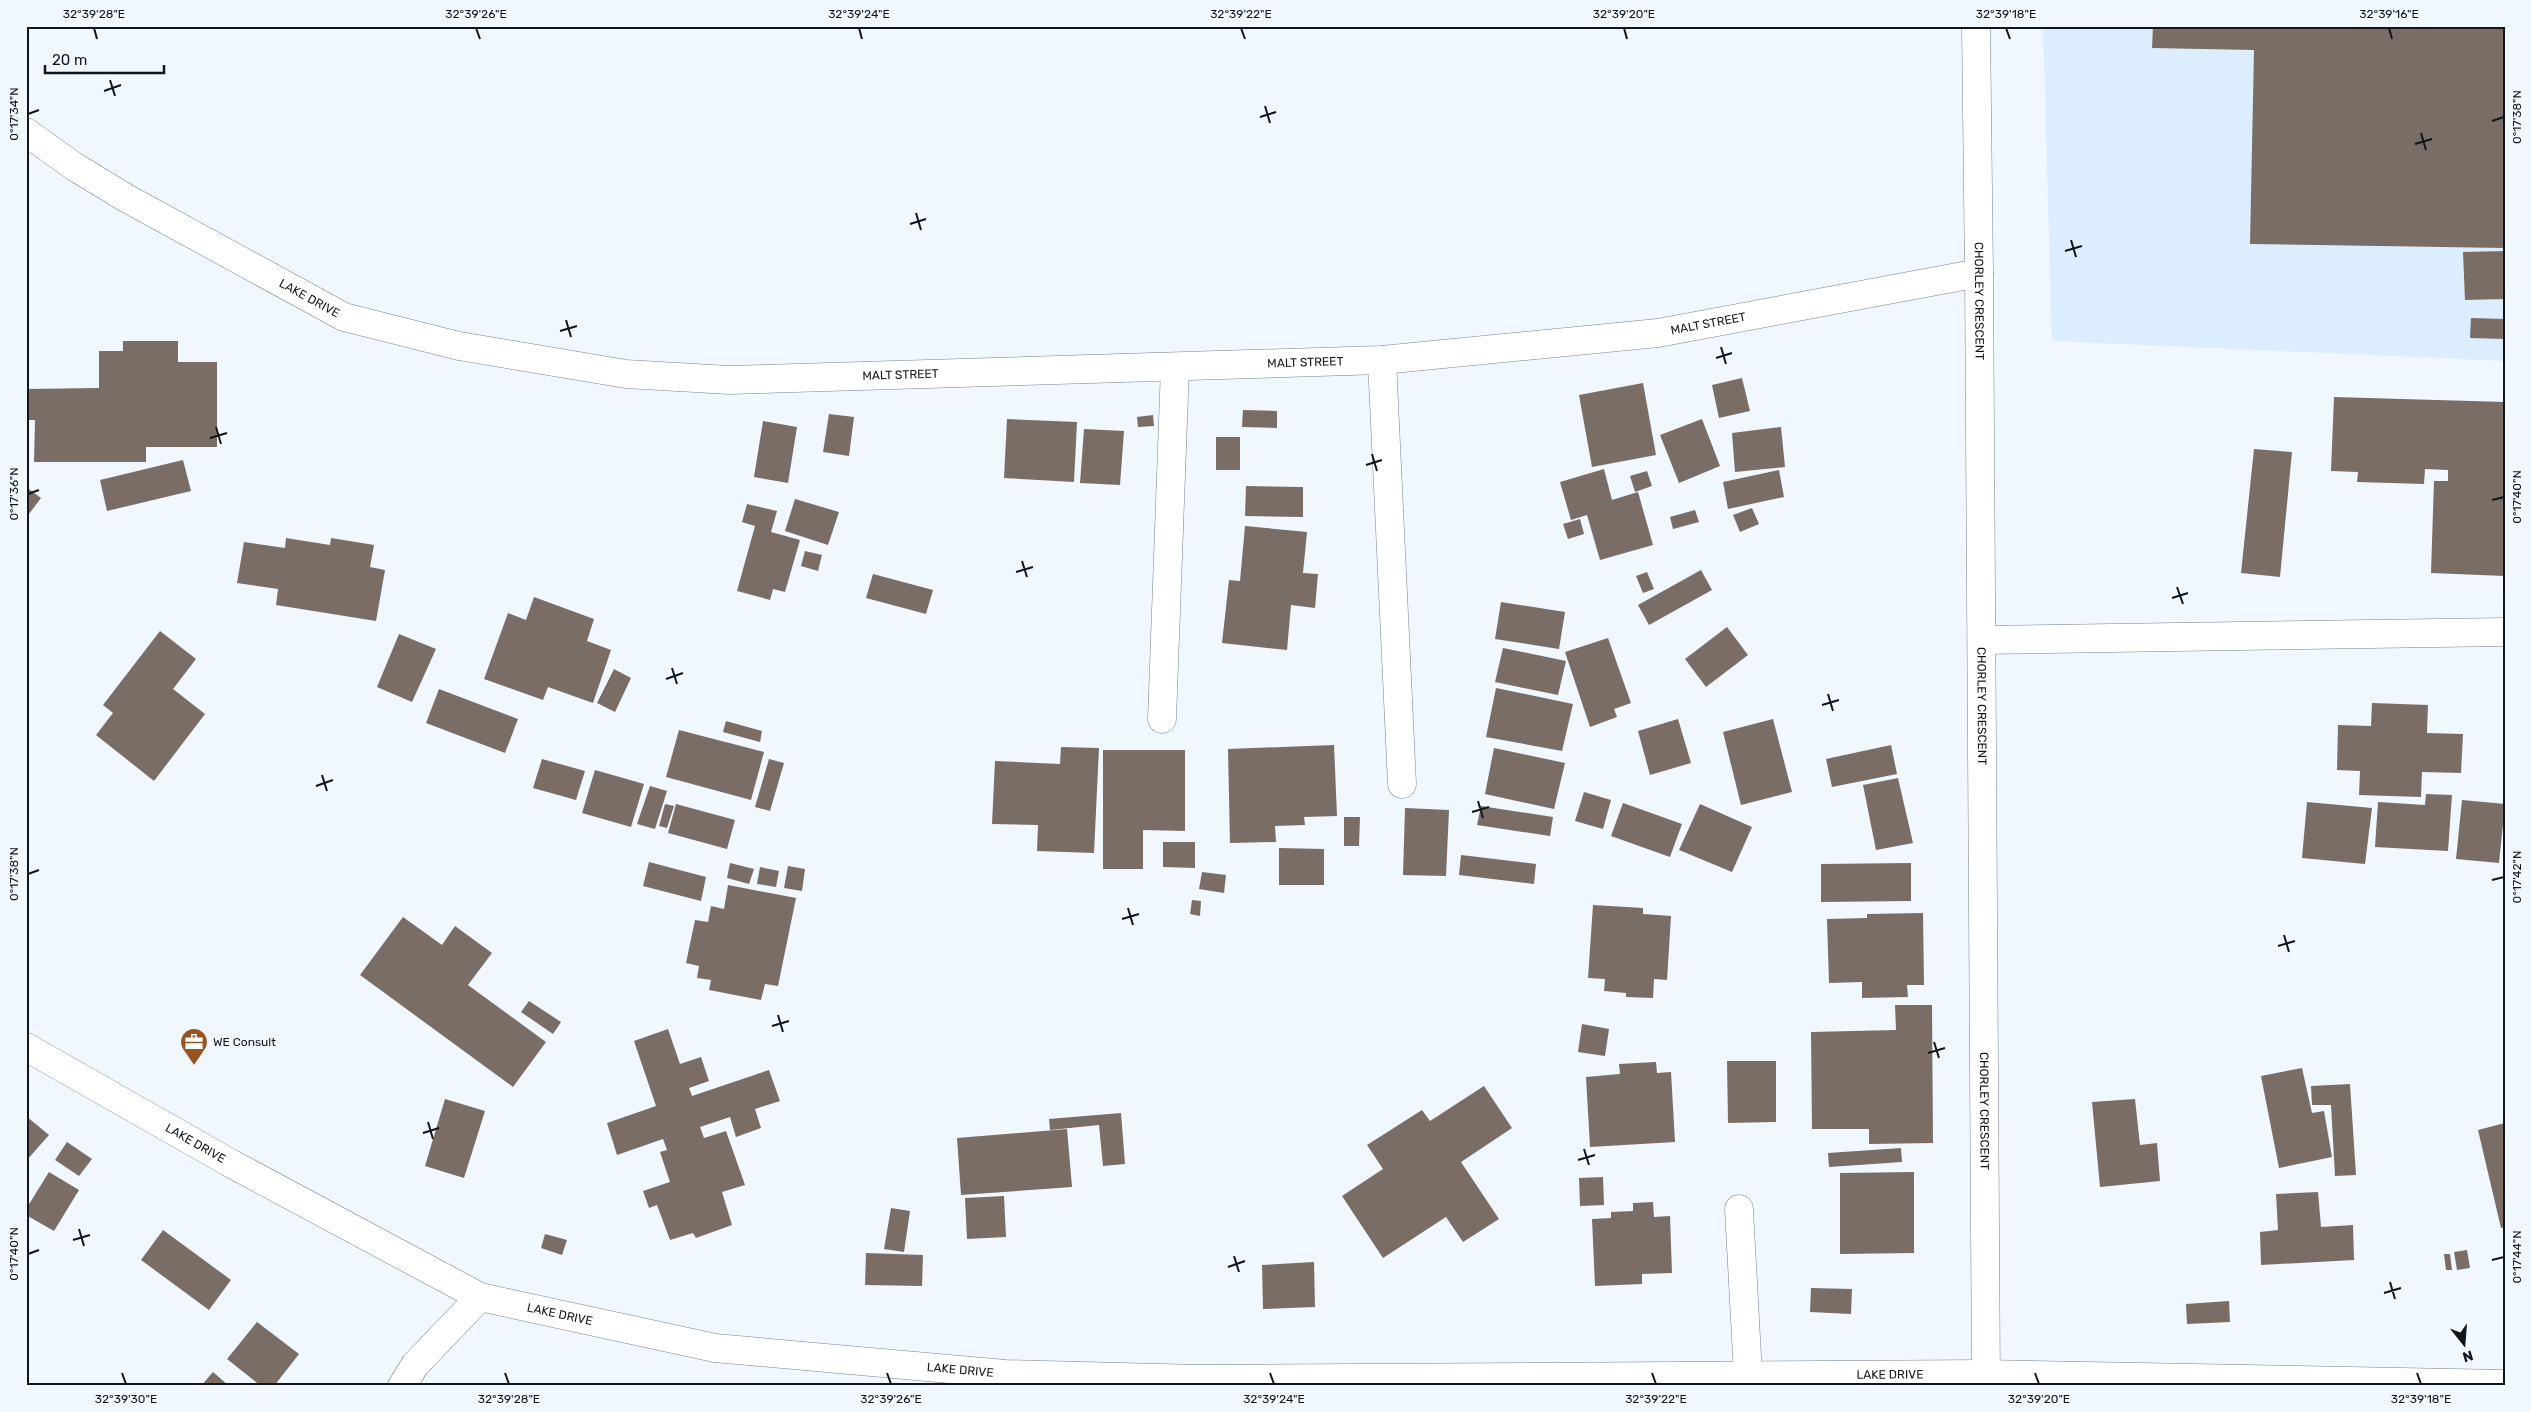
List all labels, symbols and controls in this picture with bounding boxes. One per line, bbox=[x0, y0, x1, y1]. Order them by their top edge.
text: 32°39'28"E bbox=[63, 7, 125, 21]
text: 32°39'26"E bbox=[445, 7, 507, 21]
text: 32°39'24"E bbox=[828, 7, 890, 21]
text: 32°39'22"E bbox=[1210, 7, 1272, 21]
text: 32°39'20"E bbox=[1593, 7, 1655, 21]
text: 32°39'18"E bbox=[1976, 7, 2036, 21]
text: 32°39'16"E bbox=[2359, 7, 2419, 21]
scale bar bbox=[45, 42, 164, 74]
text: 20 m bbox=[52, 51, 87, 69]
text: 0°17'34"N bbox=[7, 87, 21, 141]
text: 0°17'38"N bbox=[2510, 90, 2524, 144]
street label: CHORLEY CRESCENT bbox=[1972, 242, 1987, 360]
street label: LAKE DRIVE bbox=[277, 276, 342, 320]
street label: MALT STREET bbox=[1669, 310, 1747, 338]
street label: MALT STREET bbox=[1267, 354, 1344, 371]
street label: MALT STREET bbox=[862, 367, 939, 383]
text: 0°17'36"N bbox=[7, 467, 21, 521]
text: 0°17'40"N bbox=[2510, 470, 2524, 524]
street label: CHORLEY CRESCENT bbox=[1974, 647, 1989, 765]
text: 0°17'38"N bbox=[7, 847, 21, 901]
text: 0°17'42"N bbox=[2510, 851, 2524, 903]
office icon: WE Consult bbox=[179, 1027, 209, 1066]
place label: WE Consult bbox=[213, 1035, 276, 1049]
street label: CHORLEY CRESCENT bbox=[1977, 1052, 1992, 1170]
street label: LAKE DRIVE bbox=[163, 1121, 228, 1166]
text: 0°17'40"N bbox=[7, 1227, 21, 1281]
text: 0°17'44"N bbox=[2510, 1230, 2524, 1284]
street label: LAKE DRIVE bbox=[526, 1300, 594, 1328]
north arrow bbox=[2438, 1320, 2488, 1370]
text: N bbox=[2460, 1346, 2475, 1366]
street label: LAKE DRIVE bbox=[926, 1360, 994, 1380]
street label: LAKE DRIVE bbox=[1856, 1367, 1923, 1382]
text: 32°39'30"E bbox=[95, 1392, 157, 1406]
text: 32°39'28"E bbox=[478, 1392, 540, 1406]
text: 32°39'26"E bbox=[860, 1392, 922, 1406]
text: 32°39'24"E bbox=[1243, 1392, 1305, 1406]
text: 32°39'22"E bbox=[1625, 1392, 1687, 1406]
text: 32°39'20"E bbox=[2008, 1392, 2070, 1406]
text: 32°39'18"E bbox=[2391, 1392, 2451, 1406]

